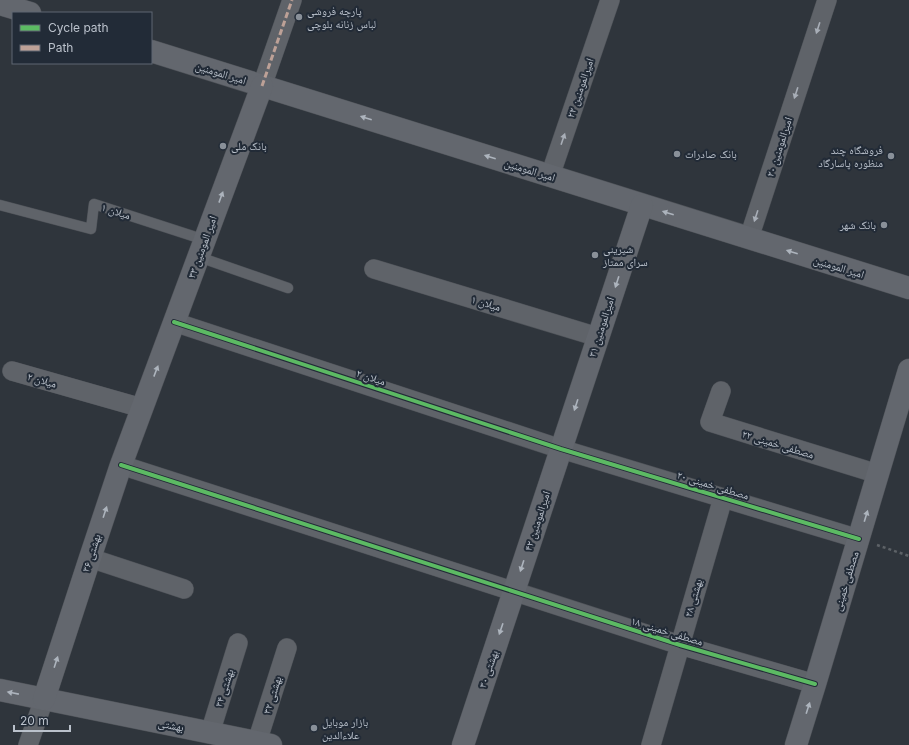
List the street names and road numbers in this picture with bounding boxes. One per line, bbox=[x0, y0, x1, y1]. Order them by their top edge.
street label: امیرالمومنین ۲۲ bbox=[563, 56, 597, 120]
street label: امیر المومنین bbox=[194, 59, 248, 87]
street label: امیرالمومنین ۲۰ bbox=[763, 115, 795, 179]
street label: امیر المومنین bbox=[503, 156, 557, 184]
street label: میلان ۱ bbox=[99, 200, 133, 222]
street label: امیر المومنین ۳۳ bbox=[184, 214, 220, 280]
street label: امیر المومنین bbox=[812, 253, 866, 281]
street label: میلان ۱ bbox=[470, 292, 502, 314]
street label: امیرالمومنین ۳۱ bbox=[585, 295, 617, 359]
street label: میلان ۲ bbox=[354, 366, 388, 388]
street label: میلان ۲ bbox=[26, 369, 58, 391]
street label: مصطفی خمینی ۲۲ bbox=[740, 426, 816, 462]
street label: مصطفی خمینی ۲۰ bbox=[675, 467, 751, 503]
street label: امیرالمومنین ۴۲ bbox=[521, 489, 553, 553]
street label: بهشتی ۳۶ bbox=[78, 532, 104, 574]
street label: مصطفی خمینی bbox=[830, 549, 862, 613]
street label: بهشتی ۲۸ bbox=[681, 577, 705, 619]
street label: مصطفی خمینی ۱۸ bbox=[629, 613, 705, 649]
street label: بهشتی ۳۰ bbox=[475, 648, 501, 690]
street label: بهشتی ۳۴ bbox=[211, 667, 237, 709]
street label: بهشتی ۳۲ bbox=[260, 674, 284, 716]
street label: بهشتی bbox=[157, 716, 185, 734]

